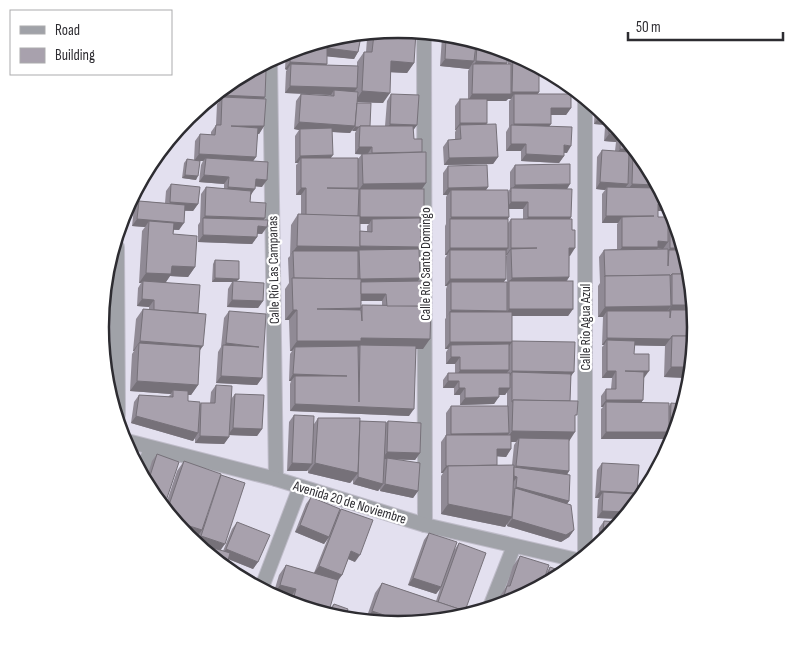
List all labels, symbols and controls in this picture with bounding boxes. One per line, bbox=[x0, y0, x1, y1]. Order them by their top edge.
legend bbox=[10, 10, 172, 75]
scale bar bbox=[628, 10, 783, 42]
text: 50 m bbox=[636, 18, 661, 37]
text: Road bbox=[55, 21, 80, 40]
text: Building bbox=[55, 46, 95, 65]
street label: Calle Río Santo Domingo bbox=[417, 207, 434, 321]
street label: Calle Río Las Campanas bbox=[264, 216, 283, 324]
street label: Calle Río Agua Azul bbox=[577, 284, 594, 370]
street label: Avenida 20 de Noviembre bbox=[290, 477, 408, 528]

